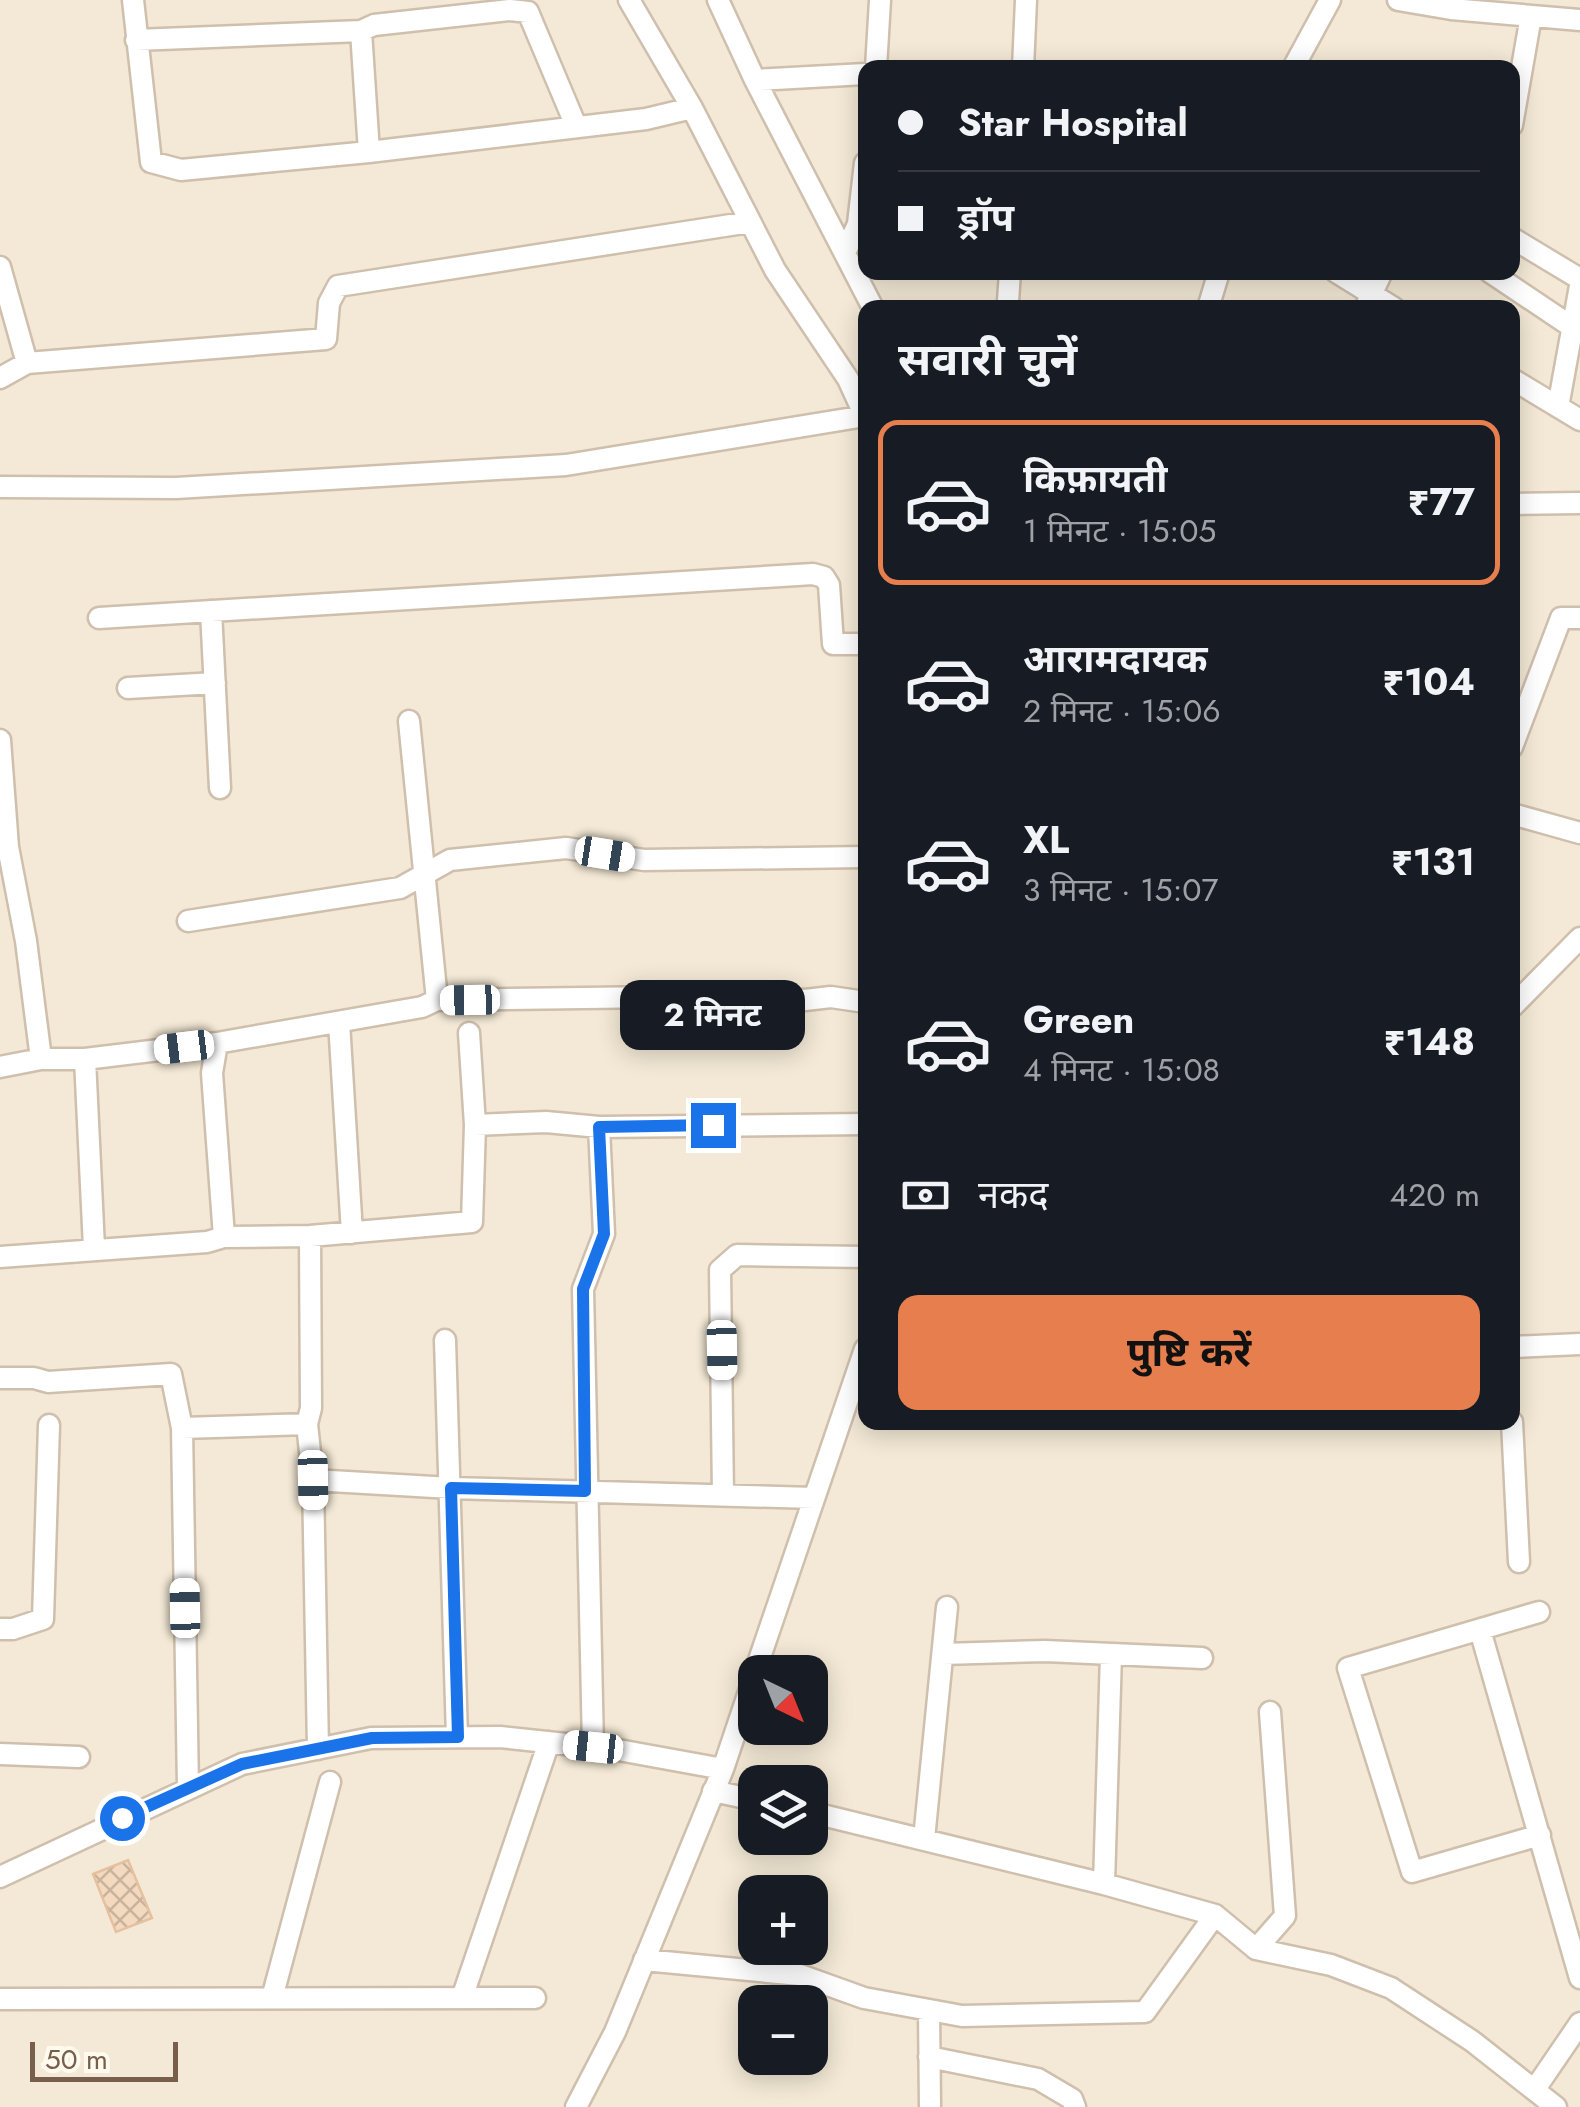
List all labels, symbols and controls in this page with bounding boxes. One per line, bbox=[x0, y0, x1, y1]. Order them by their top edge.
text: Star Hospital bbox=[958, 95, 1188, 150]
text: ड्रॉप bbox=[958, 190, 1014, 245]
text: सवारी चुनें bbox=[898, 327, 1077, 392]
text: किफ़ायती bbox=[1023, 451, 1167, 506]
icon: car bbox=[903, 458, 993, 548]
text: ₹77 bbox=[1407, 474, 1475, 529]
text: 1 मिनट · 15:05 bbox=[1023, 508, 1216, 554]
text: आरामदायक bbox=[1023, 631, 1207, 686]
icon: car bbox=[903, 638, 993, 728]
text: ₹104 bbox=[1382, 654, 1475, 709]
text: 2 मिनट · 15:06 bbox=[1023, 688, 1221, 734]
text: XL bbox=[1023, 812, 1069, 867]
icon: car bbox=[903, 818, 993, 908]
car bbox=[573, 834, 637, 874]
text: ₹131 bbox=[1391, 834, 1475, 889]
text: 3 मिनट · 15:07 bbox=[1023, 867, 1218, 913]
callout: 2 मिनट bbox=[620, 980, 806, 1050]
car bbox=[440, 984, 500, 1016]
text: 2 मिनट bbox=[664, 992, 761, 1038]
text: Green bbox=[1023, 992, 1134, 1047]
icon: car bbox=[903, 998, 993, 1088]
text: ₹148 bbox=[1384, 1014, 1475, 1069]
car bbox=[152, 1028, 216, 1066]
text: 4 मिनट · 15:08 bbox=[1023, 1047, 1220, 1093]
route end bbox=[691, 1103, 736, 1148]
text: नकद bbox=[978, 1167, 1048, 1222]
icon: cash bbox=[898, 1168, 953, 1223]
text: 420 m bbox=[1389, 1172, 1480, 1218]
button: पुष्टि करें bbox=[898, 1295, 1480, 1410]
car bbox=[706, 1320, 738, 1380]
car bbox=[297, 1450, 329, 1510]
car bbox=[169, 1578, 201, 1638]
north arrow bbox=[738, 1655, 828, 1745]
map controls bbox=[738, 1655, 828, 2075]
car bbox=[562, 1729, 624, 1765]
button: layers bbox=[738, 1765, 828, 1855]
route start bbox=[100, 1796, 145, 1841]
button: + bbox=[738, 1875, 828, 1965]
button: − bbox=[738, 1985, 828, 2075]
scale bar bbox=[30, 2037, 178, 2082]
text: 50 m bbox=[45, 2039, 108, 2080]

